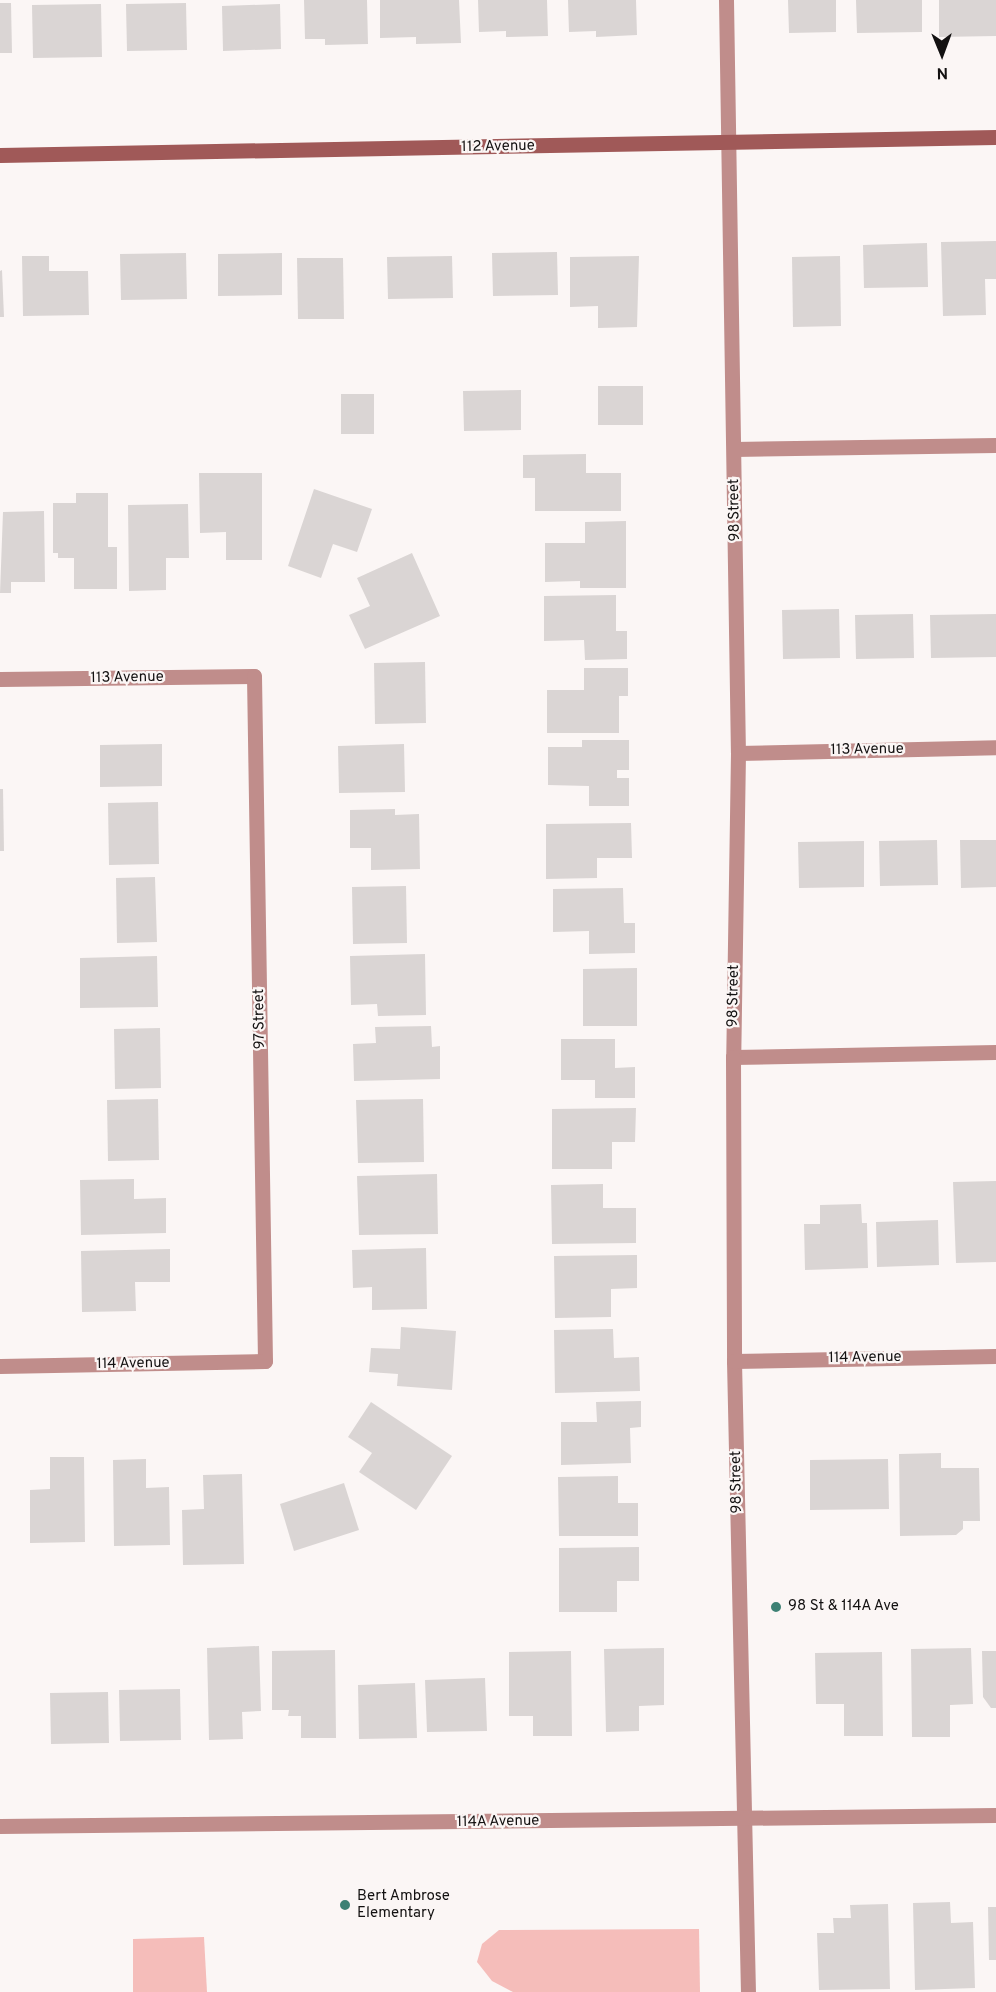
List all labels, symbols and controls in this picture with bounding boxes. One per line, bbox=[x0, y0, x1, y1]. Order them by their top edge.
north arrow bbox=[912, 24, 972, 84]
text: N bbox=[936, 62, 948, 82]
street label: 112 Avenue bbox=[461, 137, 535, 157]
street label: 98 Street bbox=[725, 478, 745, 542]
street label: 113 Avenue bbox=[90, 668, 164, 688]
street label: 113 Avenue bbox=[830, 740, 904, 760]
street label: 98 Street bbox=[724, 964, 744, 1028]
street label: 97 Street bbox=[250, 988, 270, 1050]
street label: 114 Avenue bbox=[828, 1348, 902, 1368]
street label: 114 Avenue bbox=[96, 1354, 170, 1374]
street label: 98 Street bbox=[727, 1450, 747, 1514]
place label: 98 St & 114A Ave bbox=[788, 1598, 900, 1616]
marker: 98 St & 114A Ave bbox=[769, 1600, 783, 1614]
street label: 114A Avenue bbox=[456, 1812, 540, 1832]
place label: Bert Ambrose Elementary bbox=[357, 1887, 450, 1922]
marker: Bert Ambrose Elementary bbox=[338, 1898, 352, 1912]

